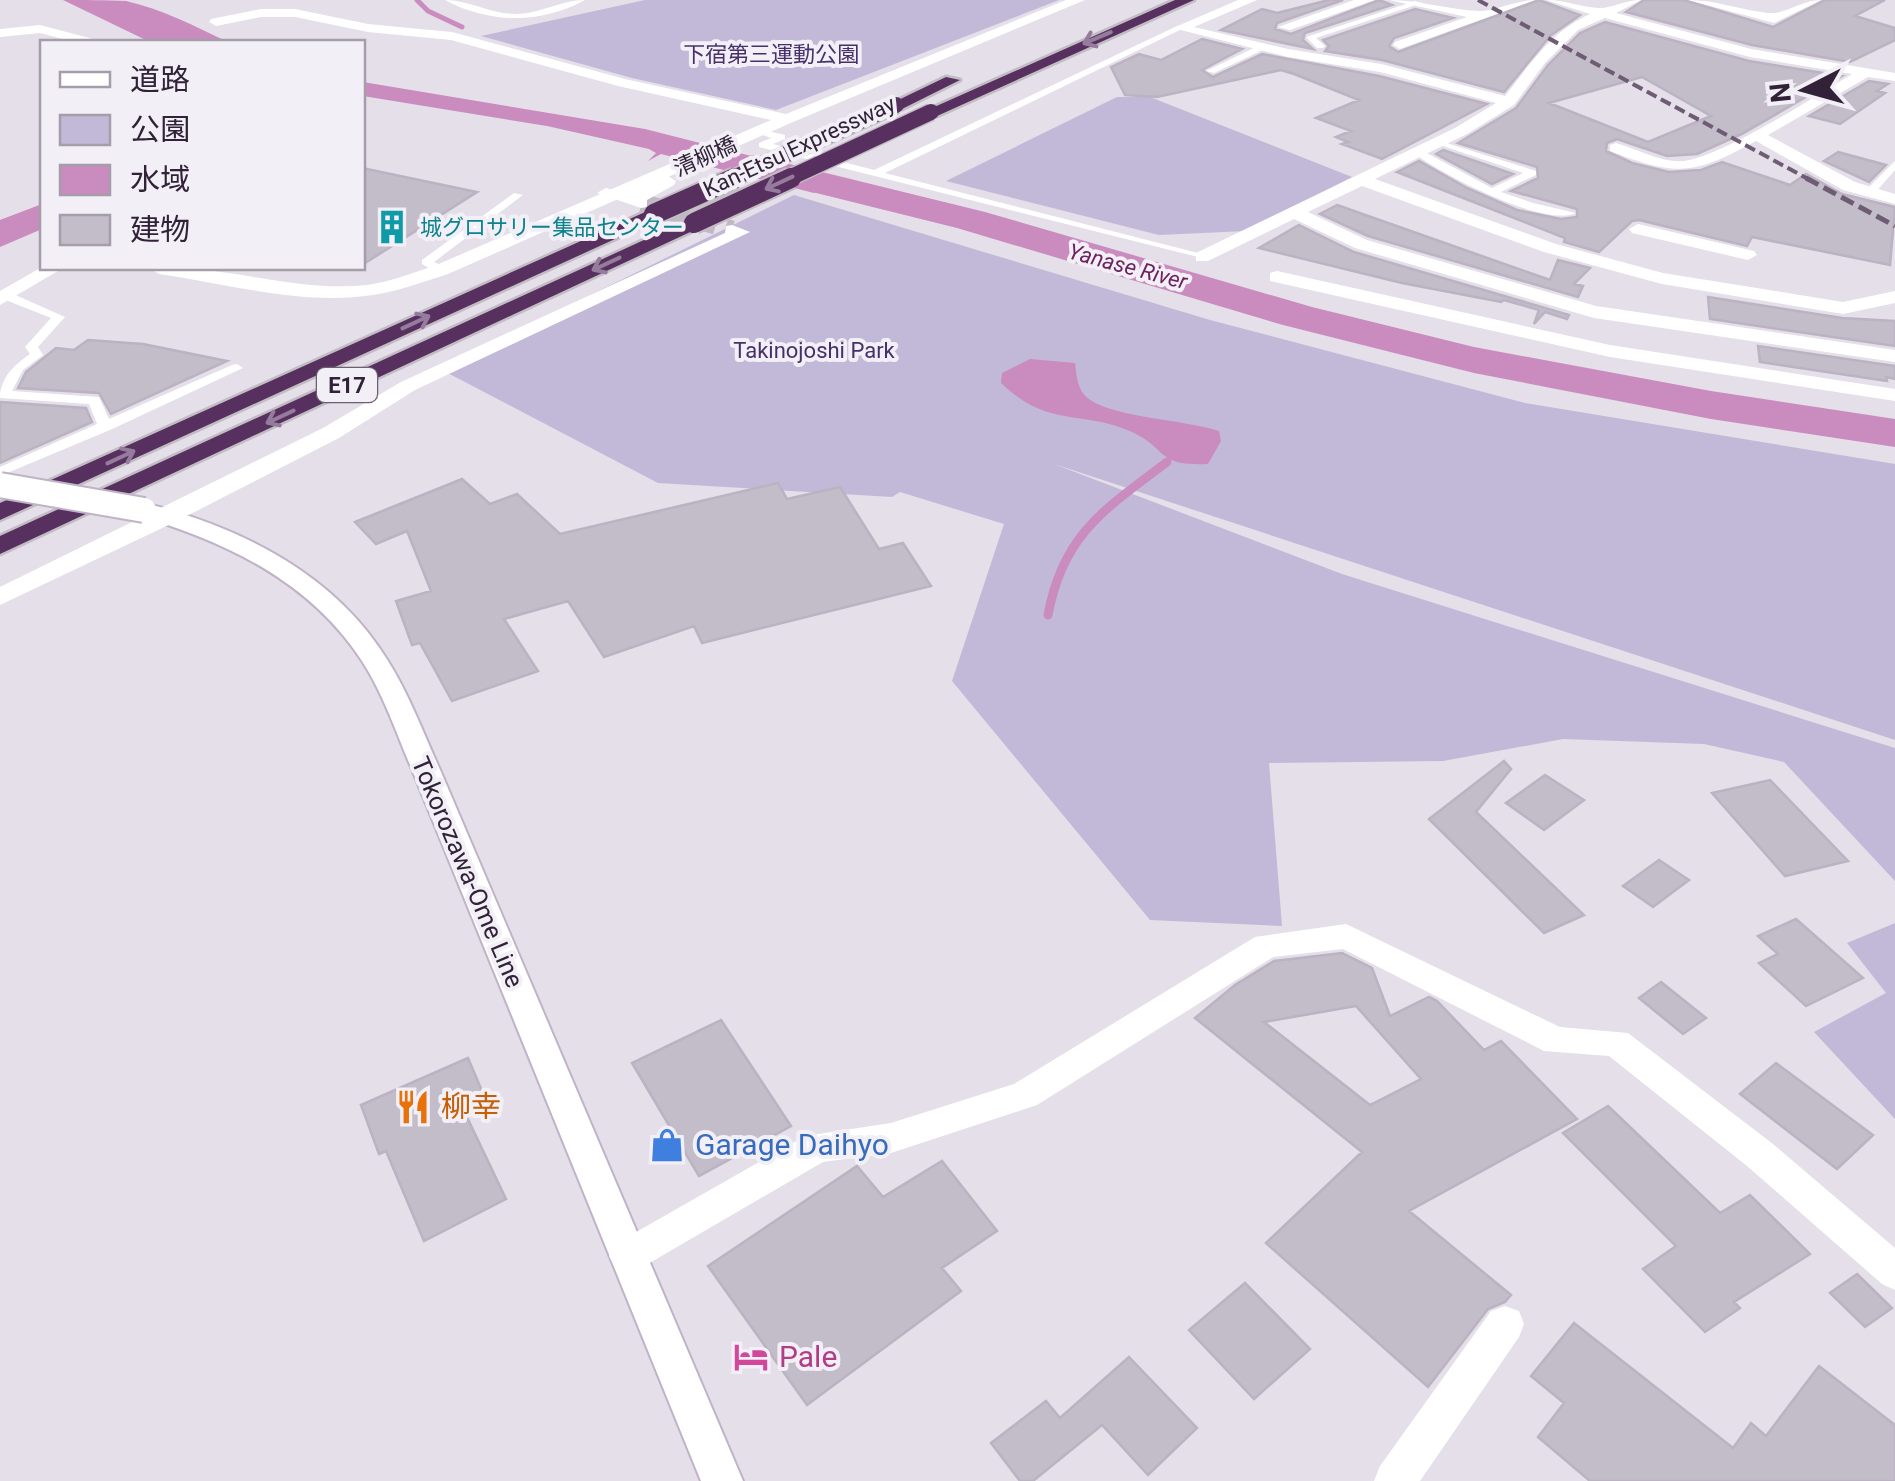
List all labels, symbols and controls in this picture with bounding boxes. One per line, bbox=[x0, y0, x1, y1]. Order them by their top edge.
one-way arrow bbox=[1082, 30, 1113, 48]
legend bbox=[40, 40, 365, 270]
north arrow bbox=[1755, 40, 1855, 140]
park label: 下宿第三運動公園 bbox=[683, 42, 859, 67]
text: 道路 bbox=[130, 62, 190, 97]
text: N bbox=[1763, 81, 1798, 104]
street label: Kan-Etsu Expressway bbox=[699, 91, 900, 202]
text: 公園 bbox=[130, 112, 190, 147]
street label: 清柳橋 bbox=[670, 132, 740, 181]
text: 水域 bbox=[130, 162, 190, 197]
one-way arrow bbox=[765, 175, 795, 194]
building icon: 城グロサリー集品センター bbox=[373, 208, 411, 246]
text: 建物 bbox=[130, 212, 190, 247]
place label: 城グロサリー集品センター bbox=[420, 215, 684, 240]
water label: Yanase River bbox=[1066, 239, 1191, 295]
one-way arrow bbox=[591, 256, 622, 274]
one-way arrow bbox=[400, 312, 431, 330]
park label: Takinojoshi Park bbox=[733, 338, 896, 363]
road number: E17 bbox=[317, 368, 377, 402]
one-way arrow bbox=[266, 408, 296, 427]
one-way arrow bbox=[105, 447, 135, 465]
street label: Tokorozawa-Ome Line bbox=[406, 753, 529, 992]
restaurant icon: 柳幸 bbox=[394, 1088, 432, 1126]
place label: 柳幸 bbox=[441, 1089, 501, 1124]
shop icon: Garage Daihyo bbox=[648, 1126, 686, 1164]
place label: Garage Daihyo bbox=[695, 1127, 889, 1162]
hotel icon: Pale bbox=[732, 1338, 770, 1376]
place label: Pale bbox=[779, 1339, 837, 1374]

